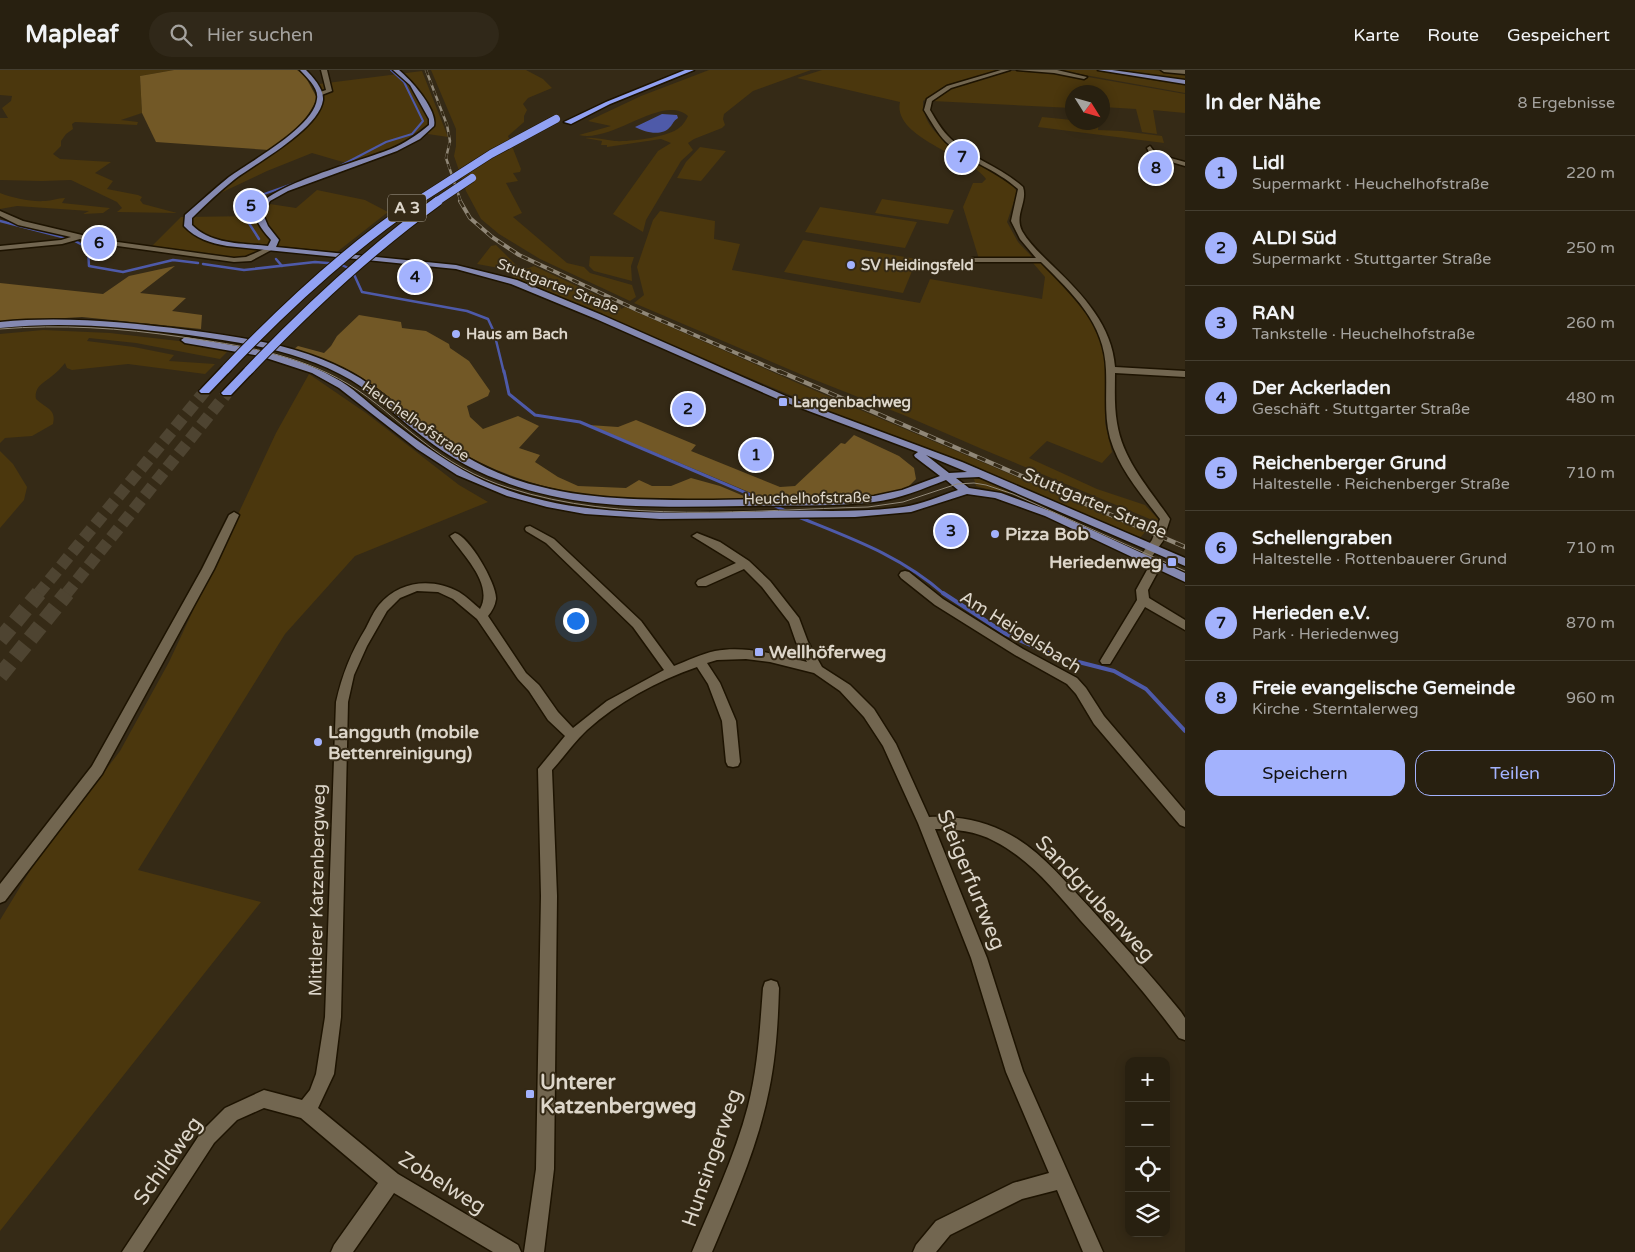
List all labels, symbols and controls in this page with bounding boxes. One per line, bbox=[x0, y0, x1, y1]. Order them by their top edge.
search box bbox=[149, 12, 499, 57]
text: Mapleaf bbox=[25, 20, 119, 49]
icon: search bbox=[167, 21, 195, 49]
text: Hier suchen bbox=[207, 24, 313, 46]
text: Karte bbox=[1353, 24, 1399, 46]
text: Route bbox=[1427, 24, 1479, 46]
text: Gespeichert bbox=[1507, 24, 1610, 46]
north arrow bbox=[1065, 85, 1110, 130]
text: In der Nähe bbox=[1205, 90, 1321, 115]
text: 8 Ergebnisse bbox=[1517, 93, 1615, 113]
pin: 7 bbox=[946, 138, 978, 176]
pin: 8 bbox=[1140, 149, 1172, 187]
text: Lidl bbox=[1252, 152, 1284, 174]
text: 1 bbox=[1216, 163, 1226, 183]
text: 220 m bbox=[1566, 163, 1615, 183]
text: Supermarkt · Heuchelhofstraße bbox=[1252, 174, 1489, 194]
pin: 5 bbox=[235, 187, 267, 225]
road number: A 3 bbox=[388, 195, 426, 222]
pin: 6 bbox=[83, 224, 115, 262]
text: ALDI Süd bbox=[1252, 227, 1337, 249]
text: 2 bbox=[1216, 238, 1226, 258]
text: 250 m bbox=[1566, 238, 1615, 258]
text: Supermarkt · Stuttgarter Straße bbox=[1252, 249, 1491, 269]
street label: Stuttgarter Straße bbox=[495, 254, 621, 318]
place label: SV Heidingsfeld bbox=[861, 256, 974, 275]
pin: 4 bbox=[399, 258, 431, 296]
marker: SV Heidingsfeld bbox=[845, 259, 857, 271]
text: RAN bbox=[1252, 302, 1295, 324]
text: 3 bbox=[1216, 313, 1226, 333]
text: 260 m bbox=[1566, 313, 1615, 333]
text: Tankstelle · Heuchelhofstraße bbox=[1252, 324, 1475, 344]
place label: Haus am Bach bbox=[466, 325, 568, 343]
marker: Haus am Bach bbox=[450, 328, 462, 340]
street label: Heuchelhofstraße bbox=[359, 377, 473, 465]
text: Der Ackerladen bbox=[1252, 377, 1391, 399]
text: 4 bbox=[1216, 388, 1226, 408]
text: 480 m bbox=[1566, 388, 1615, 408]
pin: 2 bbox=[672, 390, 704, 428]
place label: Langenbachweg bbox=[793, 393, 911, 412]
marker: Langenbachweg bbox=[777, 396, 789, 408]
text: Geschäft · Stuttgarter Straße bbox=[1252, 399, 1470, 419]
pin: 1 bbox=[740, 436, 772, 474]
text: Reichenberger Grund bbox=[1252, 452, 1447, 474]
street label: Stuttgarter Straße bbox=[1019, 463, 1171, 543]
text: 5 bbox=[1216, 463, 1226, 483]
text: 710 m bbox=[1566, 463, 1615, 483]
text: Haltestelle · Reichenberger Straße bbox=[1252, 474, 1510, 494]
street label: Heuchelhofstraße bbox=[744, 488, 870, 508]
pin: 3 bbox=[935, 512, 967, 550]
place label: Pizza Bob bbox=[1005, 523, 1089, 545]
text: Schellengraben bbox=[1252, 527, 1392, 549]
marker: Pizza Bob bbox=[989, 528, 1001, 540]
text: 6 bbox=[1216, 538, 1226, 558]
text: 710 m bbox=[1566, 538, 1615, 558]
text: Haltestelle · Rottenbauerer Grund bbox=[1252, 549, 1507, 569]
place label: Heriedenweg bbox=[1049, 551, 1162, 573]
marker: Heriedenweg bbox=[1166, 556, 1178, 568]
street label: Am Heigelsbach bbox=[956, 586, 1086, 678]
text: Herieden e.V. bbox=[1252, 602, 1370, 624]
your location bbox=[563, 608, 589, 634]
text: 7 bbox=[1216, 613, 1226, 633]
text: 870 m bbox=[1566, 613, 1615, 633]
text: Park · Heriedenweg bbox=[1252, 624, 1399, 644]
place label: Wellhöferweg bbox=[769, 641, 886, 663]
marker: Wellhöferweg bbox=[753, 646, 765, 658]
text: Freie evangelische Gemeinde bbox=[1252, 677, 1515, 699]
text: 8 bbox=[1216, 688, 1226, 708]
text: 960 m bbox=[1566, 688, 1615, 708]
text: Kirche · Sterntalerweg bbox=[1252, 699, 1419, 719]
place label: Langguth (mobile Bettenreinigung) bbox=[328, 721, 479, 764]
marker: Langguth (mobile Bettenreinigung) bbox=[312, 736, 324, 748]
button: Speichern bbox=[1205, 750, 1405, 796]
button: Teilen bbox=[1415, 750, 1615, 796]
street label: Mittlerer Katzenbergweg bbox=[304, 783, 330, 997]
street label: Steigerfurtweg bbox=[931, 806, 1011, 954]
street label: Sandgrubenweg bbox=[1030, 830, 1160, 968]
map controls bbox=[1125, 1057, 1170, 1237]
button: + bbox=[1125, 1057, 1170, 1102]
place label: Unterer Katzenbergweg bbox=[540, 1070, 697, 1119]
street label: Hunsingerweg bbox=[677, 1086, 747, 1230]
marker: Unterer Katzenbergweg bbox=[524, 1088, 536, 1100]
button: − bbox=[1125, 1102, 1170, 1147]
street label: Schildweg bbox=[128, 1112, 208, 1210]
street label: Zobelweg bbox=[394, 1146, 490, 1220]
button: locate bbox=[1125, 1147, 1170, 1192]
button: layers bbox=[1125, 1192, 1170, 1237]

